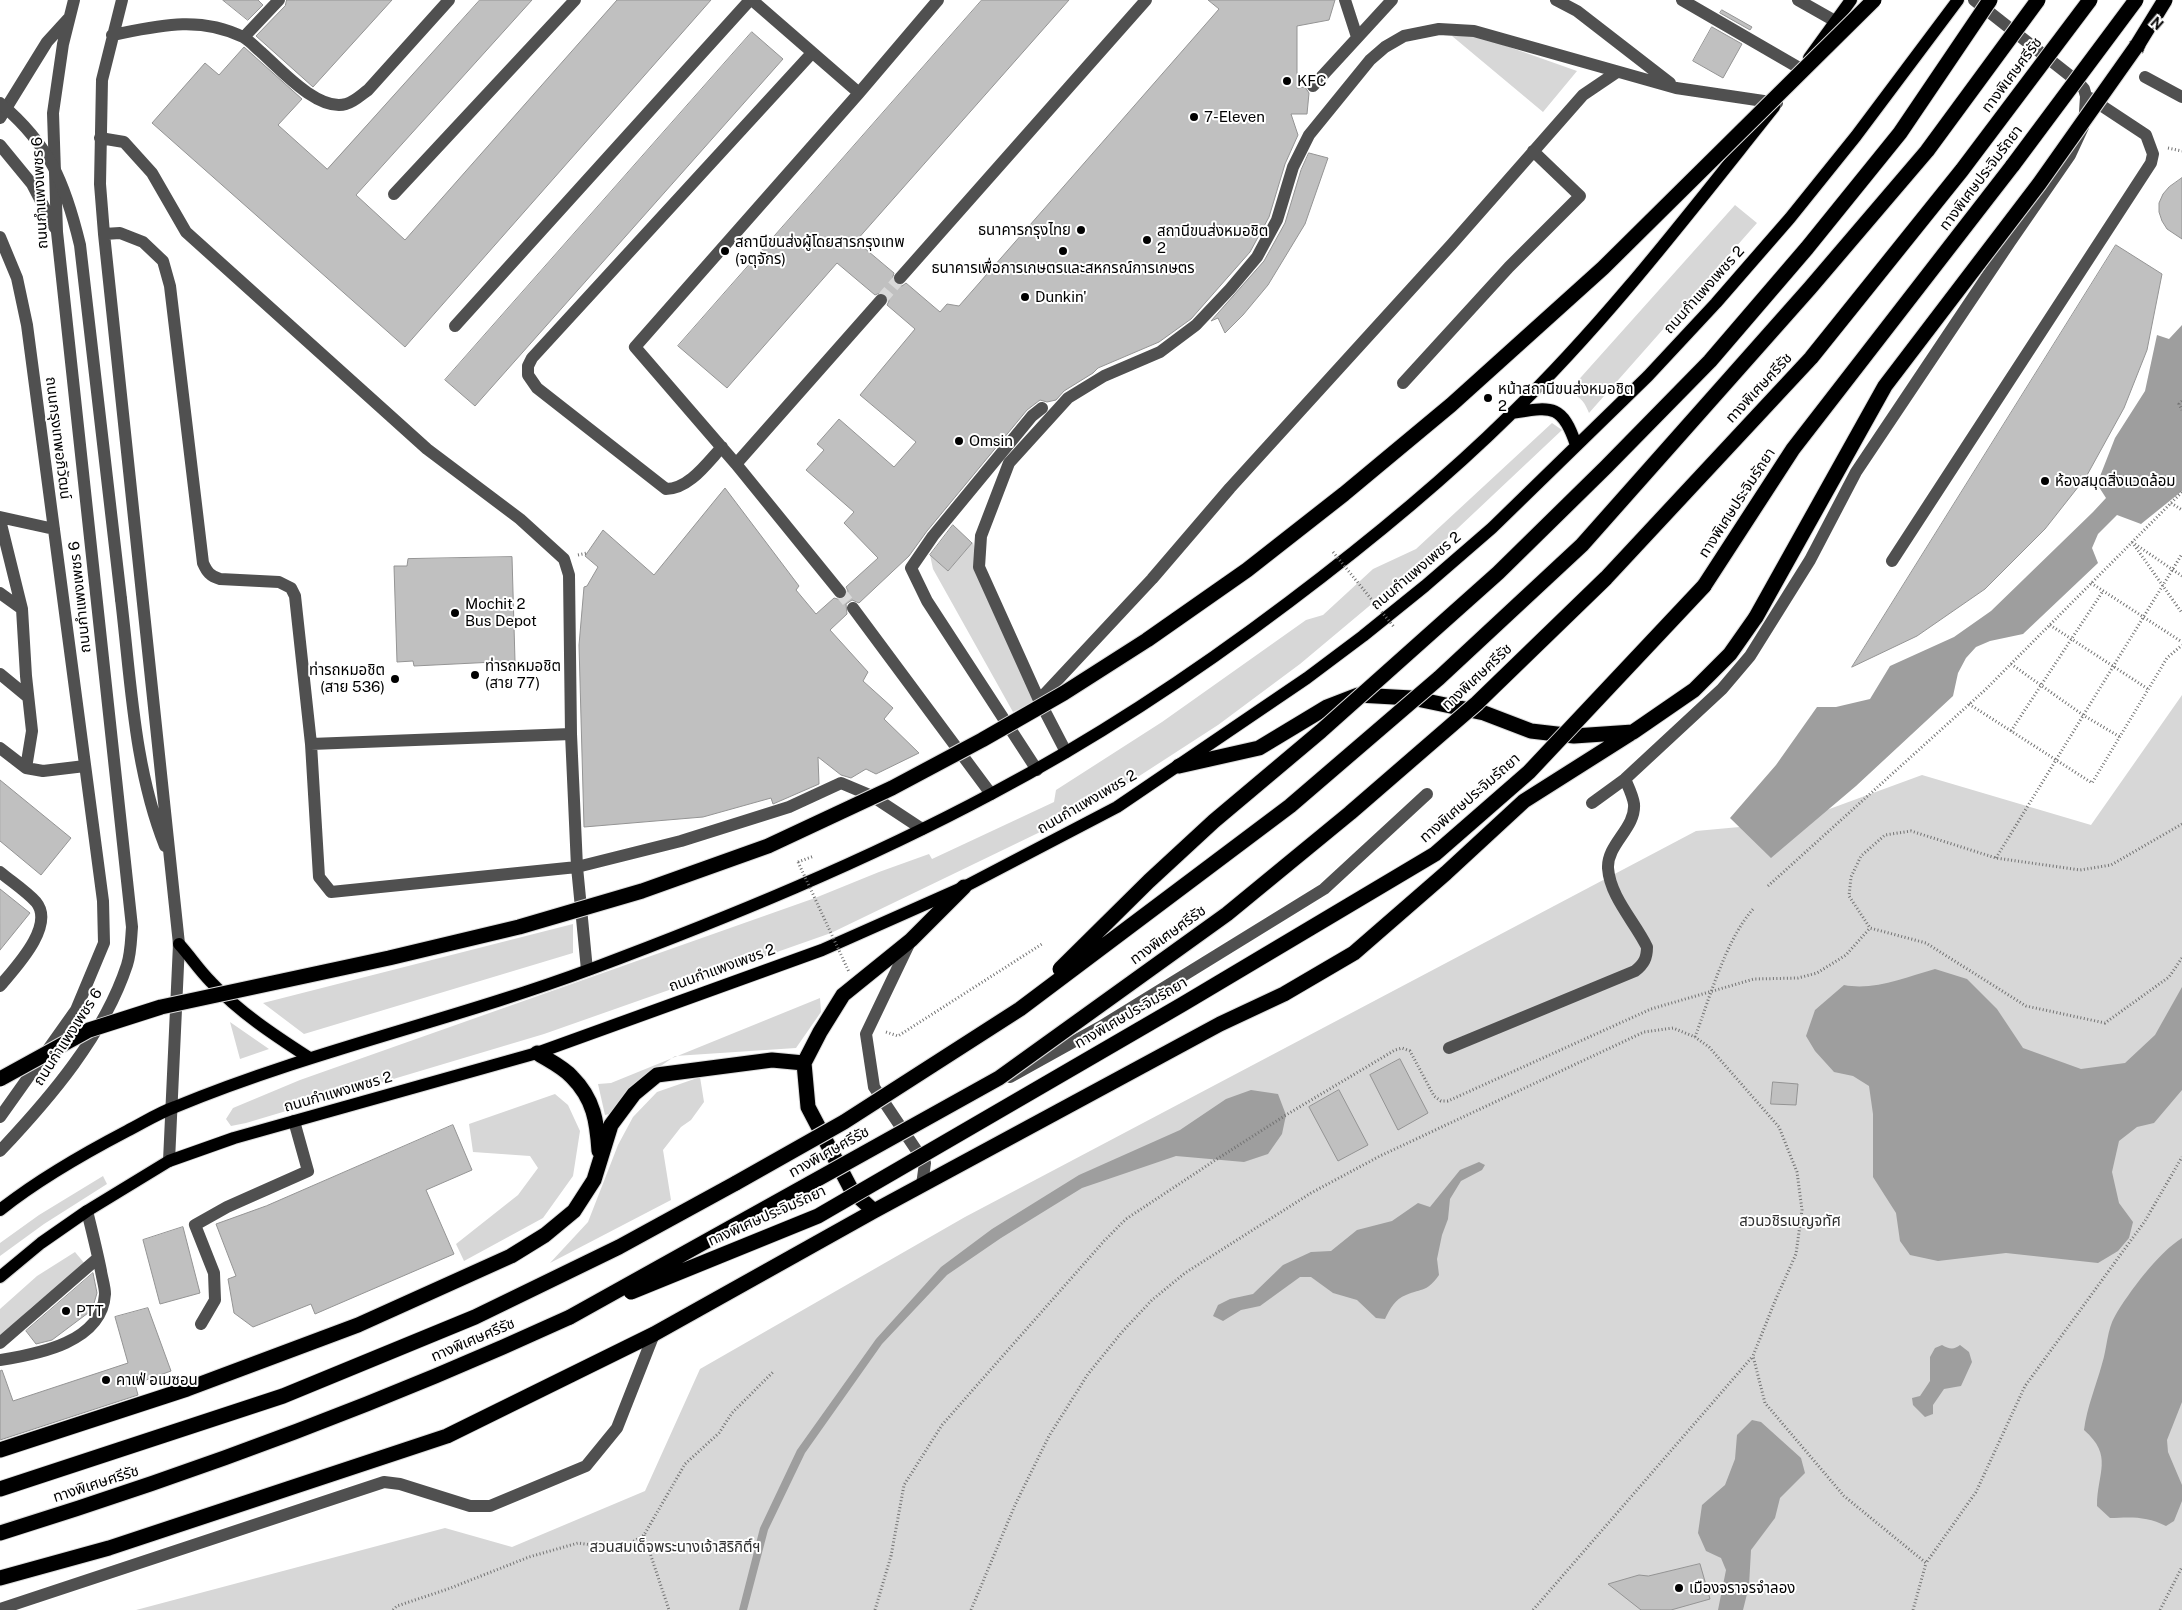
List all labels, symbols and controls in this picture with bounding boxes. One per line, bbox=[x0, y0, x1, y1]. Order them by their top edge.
north arrow bbox=[2122, 10, 2172, 60]
text: N bbox=[2147, 14, 2166, 33]
street label: ทางพิเศษศรีรัช bbox=[1978, 34, 2046, 116]
place label: KFC bbox=[1297, 72, 1326, 90]
marker: KFC bbox=[1281, 75, 1293, 87]
place label: 7-Eleven bbox=[1204, 108, 1265, 126]
marker: 7-Eleven bbox=[1188, 111, 1200, 123]
street label: ทางพิเศษประจิมรัถยา bbox=[1936, 122, 2026, 234]
street label: ถนนกำแพงเพชร 6 bbox=[28, 136, 52, 250]
place label: ธนาคารกรุงไทย bbox=[978, 221, 1071, 239]
place label: สถานีขนส่งหมอชิต 2 bbox=[1157, 222, 1268, 257]
marker: ธนาคารกรุงไทย bbox=[1075, 224, 1087, 236]
place label: สถานีขนส่งผู้โดยสารกรุงเทพ (จตุจักร) bbox=[735, 233, 905, 268]
marker: สถานีขนส่งหมอชิต 2 bbox=[1141, 234, 1153, 246]
street label: ถนนกำแพงเพชร 2 bbox=[1660, 242, 1748, 338]
marker: สถานีขนส่งผู้โดยสารกรุงเทพ (จตุจักร) bbox=[719, 245, 731, 257]
marker: ธนาคารเพื่อการเกษตรและสหกรณ์การเกษตร bbox=[1057, 245, 1069, 257]
place label: ธนาคารเพื่อการเกษตรและสหกรณ์การเกษตร bbox=[931, 259, 1195, 277]
place label: Dunkin' bbox=[1035, 288, 1087, 306]
marker: Dunkin' bbox=[1019, 291, 1031, 303]
street label: ทางพิเศษศรีรัช bbox=[1722, 349, 1796, 427]
street label: ถนนกรุงเทพอภิวัฒน์ bbox=[42, 376, 74, 500]
place label: หน้าสถานีขนส่งหมอชิต 2 bbox=[1498, 380, 1633, 415]
marker: หน้าสถานีขนส่งหมอชิต 2 bbox=[1482, 392, 1494, 404]
place label: Omsin bbox=[969, 432, 1013, 450]
marker: Omsin bbox=[953, 435, 965, 447]
street label: ทางพิเศษประจิมรัถยา bbox=[1695, 445, 1779, 561]
place label: ห้องสมุดสิ่งแวดล้อม bbox=[2055, 472, 2176, 490]
marker: ห้องสมุดสิ่งแวดล้อม bbox=[2039, 475, 2051, 487]
street label: ถนนกำแพงเพชร 2 bbox=[1367, 528, 1465, 614]
street label: ถนนกำแพงเพชร 6 bbox=[65, 540, 95, 654]
place label: Mochit 2 Bus Depot bbox=[465, 595, 537, 630]
marker: Mochit 2 Bus Depot bbox=[449, 607, 461, 619]
street label: ทางพิเศษศรีรัช bbox=[1438, 640, 1516, 714]
place label: ท่ารถหมอชิต (สาย 77) bbox=[485, 657, 561, 692]
place label: ท่ารถหมอชิต (สาย 536) bbox=[309, 661, 385, 696]
marker: ท่ารถหมอชิต (สาย 77) bbox=[469, 669, 481, 681]
marker: ท่ารถหมอชิต (สาย 536) bbox=[389, 673, 401, 685]
street label: ทางพิเศษประจิมรัถยา bbox=[1416, 750, 1524, 846]
street label: ถนนกำแพงเพชร 2 bbox=[1034, 766, 1140, 838]
street label: ทางพิเศษศรีรัช bbox=[1127, 901, 1209, 969]
street label: ถนนกำแพงเพชร 2 bbox=[666, 940, 778, 996]
street label: ทางพิเศษประจิมรัถยา bbox=[1072, 973, 1190, 1053]
street label: ถนนกำแพงเพชร 6 bbox=[30, 985, 106, 1089]
street label: ถนนกำแพงเพชร 2 bbox=[282, 1068, 394, 1116]
street label: ทางพิเศษศรีรัช bbox=[786, 1122, 872, 1182]
street label: ทางพิเศษประจิมรัถยา bbox=[705, 1182, 829, 1250]
park label: สวนวชิรเบญจทัศ bbox=[1739, 1212, 1841, 1230]
place label: PTT bbox=[76, 1302, 104, 1320]
marker: PTT bbox=[60, 1305, 72, 1317]
street label: ทางพิเศษศรีรัช bbox=[428, 1314, 518, 1366]
place label: คาเฟ่ อเมซอน bbox=[116, 1371, 198, 1389]
marker: คาเฟ่ อเมซอน bbox=[100, 1374, 112, 1386]
street label: ทางพิเศษศรีรัช bbox=[51, 1462, 141, 1506]
park label: สวนสมเด็จพระนางเจ้าสิริกิติ์ฯ bbox=[590, 1538, 760, 1556]
place label: เมืองจราจรจำลอง bbox=[1689, 1579, 1795, 1597]
marker: เมืองจราจรจำลอง bbox=[1673, 1582, 1685, 1594]

